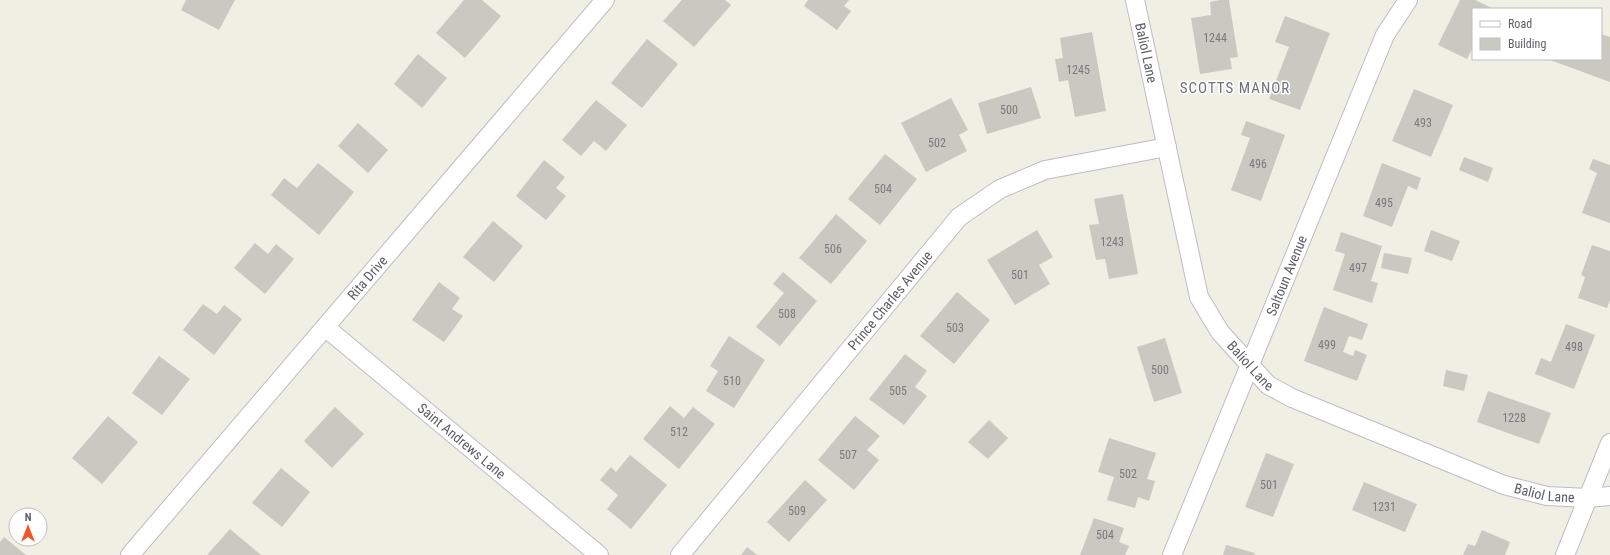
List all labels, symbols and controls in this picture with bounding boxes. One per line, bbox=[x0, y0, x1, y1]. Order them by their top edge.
legend bbox=[1472, 8, 1602, 60]
text: Road bbox=[1508, 17, 1532, 31]
street label: Baliol Lane bbox=[1132, 21, 1161, 85]
house number: 1244 bbox=[1203, 31, 1227, 45]
text: Building bbox=[1508, 37, 1546, 51]
house number: 1245 bbox=[1066, 63, 1090, 77]
district label: SCOTTS MANOR bbox=[1180, 79, 1290, 97]
house number: 500 bbox=[1000, 103, 1018, 117]
house number: 493 bbox=[1414, 116, 1432, 130]
house number: 502 bbox=[928, 136, 946, 150]
house number: 496 bbox=[1249, 157, 1267, 171]
house number: 504 bbox=[874, 182, 892, 196]
house number: 495 bbox=[1375, 196, 1393, 210]
street label: Saltoun Avenue bbox=[1263, 233, 1310, 318]
house number: 1243 bbox=[1100, 235, 1124, 249]
house number: 506 bbox=[824, 242, 842, 256]
street label: Prince Charles Avenue bbox=[845, 247, 936, 353]
street label: Rita Drive bbox=[344, 252, 391, 303]
house number: 497 bbox=[1349, 261, 1367, 275]
house number: 501 bbox=[1011, 268, 1029, 282]
house number: 508 bbox=[778, 307, 796, 321]
house number: 503 bbox=[946, 321, 964, 335]
street label: Baliol Lane bbox=[1224, 338, 1276, 394]
house number: 499 bbox=[1318, 338, 1336, 352]
house number: 498 bbox=[1565, 340, 1583, 354]
house number: 500 bbox=[1151, 363, 1169, 377]
house number: 510 bbox=[723, 374, 741, 388]
house number: 505 bbox=[889, 384, 907, 398]
street label: Saint Andrews Lane bbox=[415, 400, 509, 482]
house number: 1228 bbox=[1502, 411, 1526, 425]
house number: 512 bbox=[670, 425, 688, 439]
house number: 507 bbox=[839, 448, 857, 462]
house number: 502 bbox=[1119, 467, 1137, 481]
house number: 501 bbox=[1260, 478, 1278, 492]
street label: Baliol Lane bbox=[1513, 480, 1575, 505]
house number: 1231 bbox=[1372, 500, 1396, 514]
house number: 509 bbox=[788, 504, 806, 518]
north arrow bbox=[8, 507, 48, 547]
text: N bbox=[25, 511, 32, 524]
house number: 504 bbox=[1096, 528, 1114, 542]

